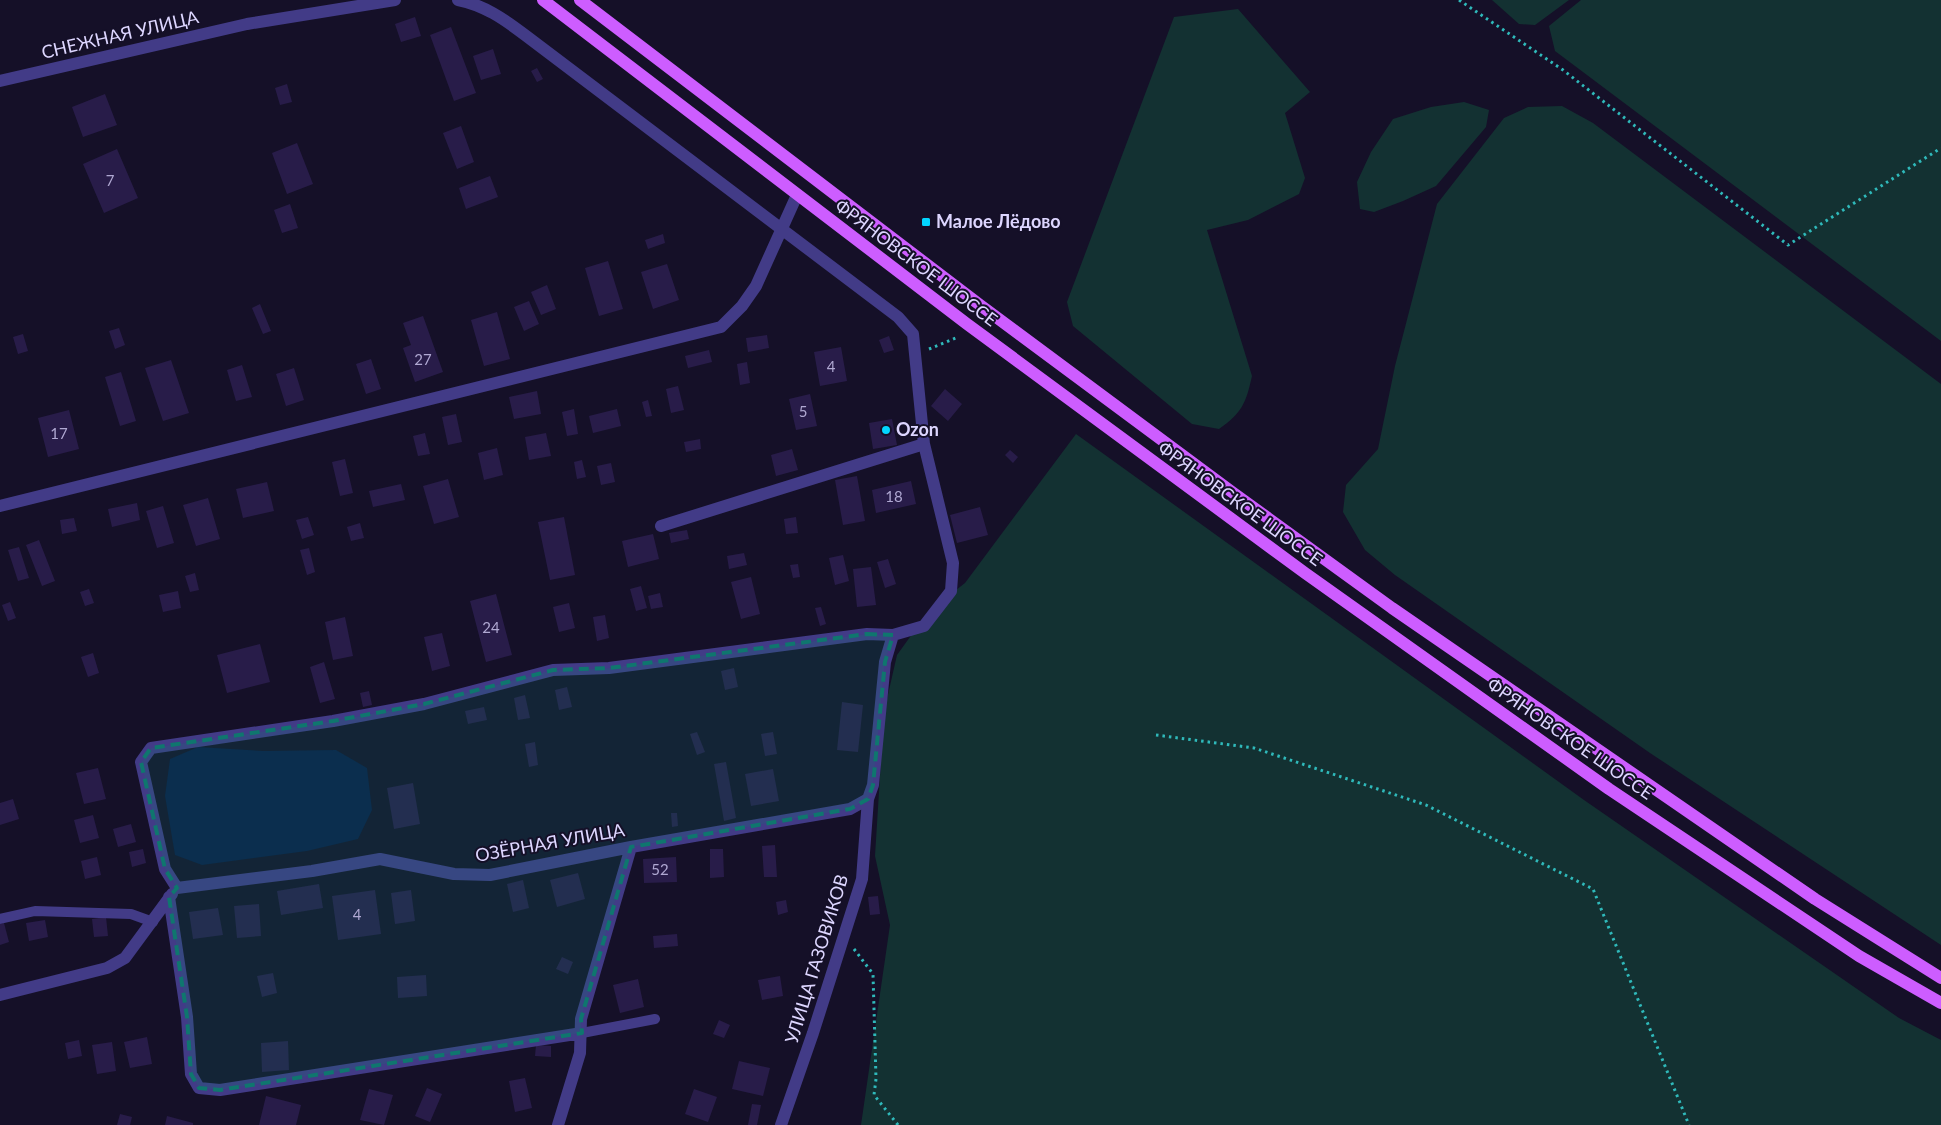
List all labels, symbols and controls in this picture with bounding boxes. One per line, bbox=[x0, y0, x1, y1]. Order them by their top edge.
street label: СНЕЖНАЯ УЛИЦА bbox=[39, 5, 201, 63]
house number: 7 bbox=[106, 171, 115, 189]
street label: ФРЯНОВСКОЕ ШОССЕ bbox=[831, 194, 1002, 330]
place label: Малое Лёдово bbox=[936, 210, 1061, 232]
marker: Малое Лёдово bbox=[920, 216, 932, 228]
house number: 27 bbox=[414, 350, 432, 368]
house number: 4 bbox=[827, 357, 836, 375]
house number: 5 bbox=[799, 402, 807, 420]
place label: Ozon bbox=[896, 418, 939, 440]
house number: 17 bbox=[50, 424, 68, 442]
marker: Ozon bbox=[880, 424, 892, 436]
street label: ФРЯНОВСКОЕ ШОССЕ bbox=[1154, 436, 1327, 570]
house number: 18 bbox=[885, 487, 903, 505]
house number: 24 bbox=[482, 618, 500, 636]
street label: ФРЯНОВСКОЕ ШОССЕ bbox=[1483, 673, 1658, 804]
street label: ОЗЁРНАЯ УЛИЦА bbox=[473, 818, 627, 866]
house number: 52 bbox=[651, 860, 669, 878]
street label: УЛИЦА ГАЗОВИКОВ bbox=[780, 871, 852, 1046]
house number: 4 bbox=[353, 905, 362, 923]

